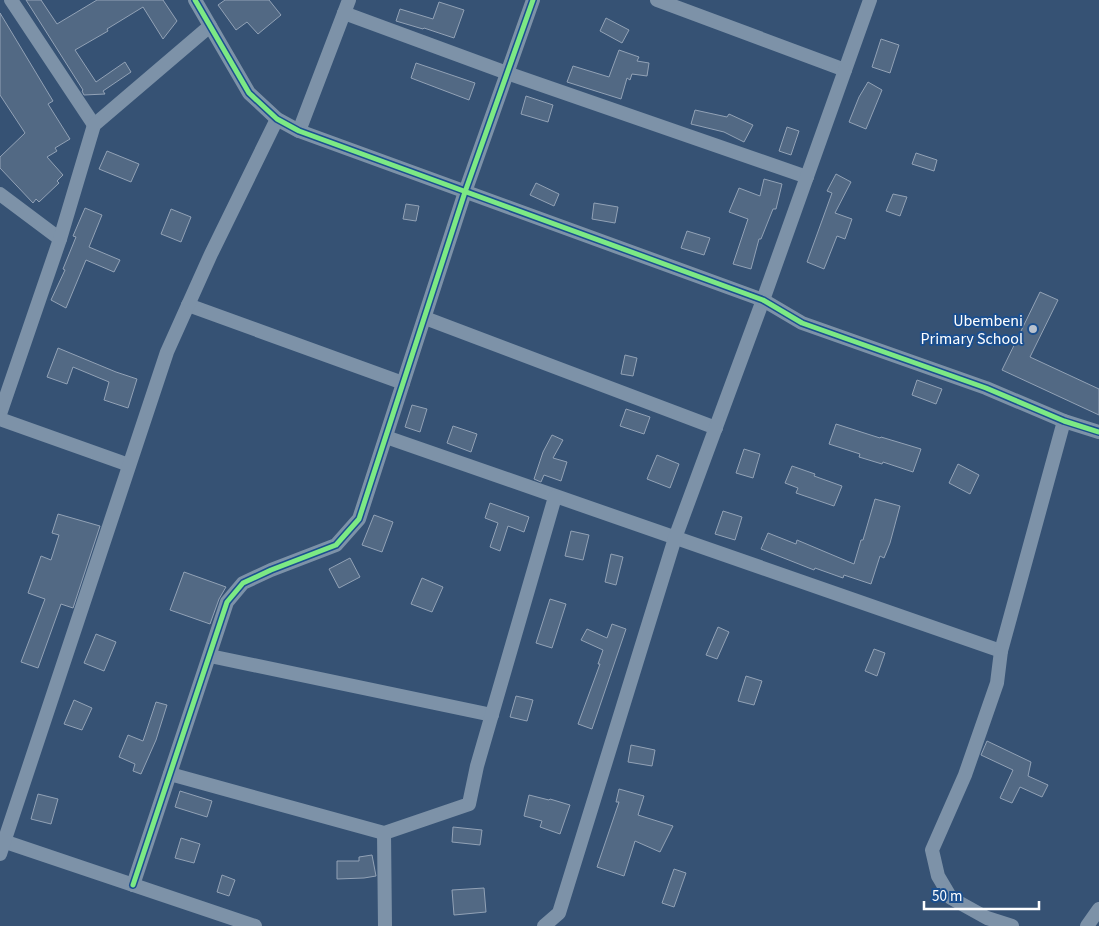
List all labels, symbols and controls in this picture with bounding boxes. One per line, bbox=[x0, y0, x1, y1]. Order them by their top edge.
place label: Ubembeni Primary School bbox=[921, 310, 1023, 350]
marker: Ubembeni Primary School bbox=[1027, 323, 1039, 335]
scale bar bbox=[924, 878, 1039, 910]
text: 50 m bbox=[932, 886, 962, 907]

